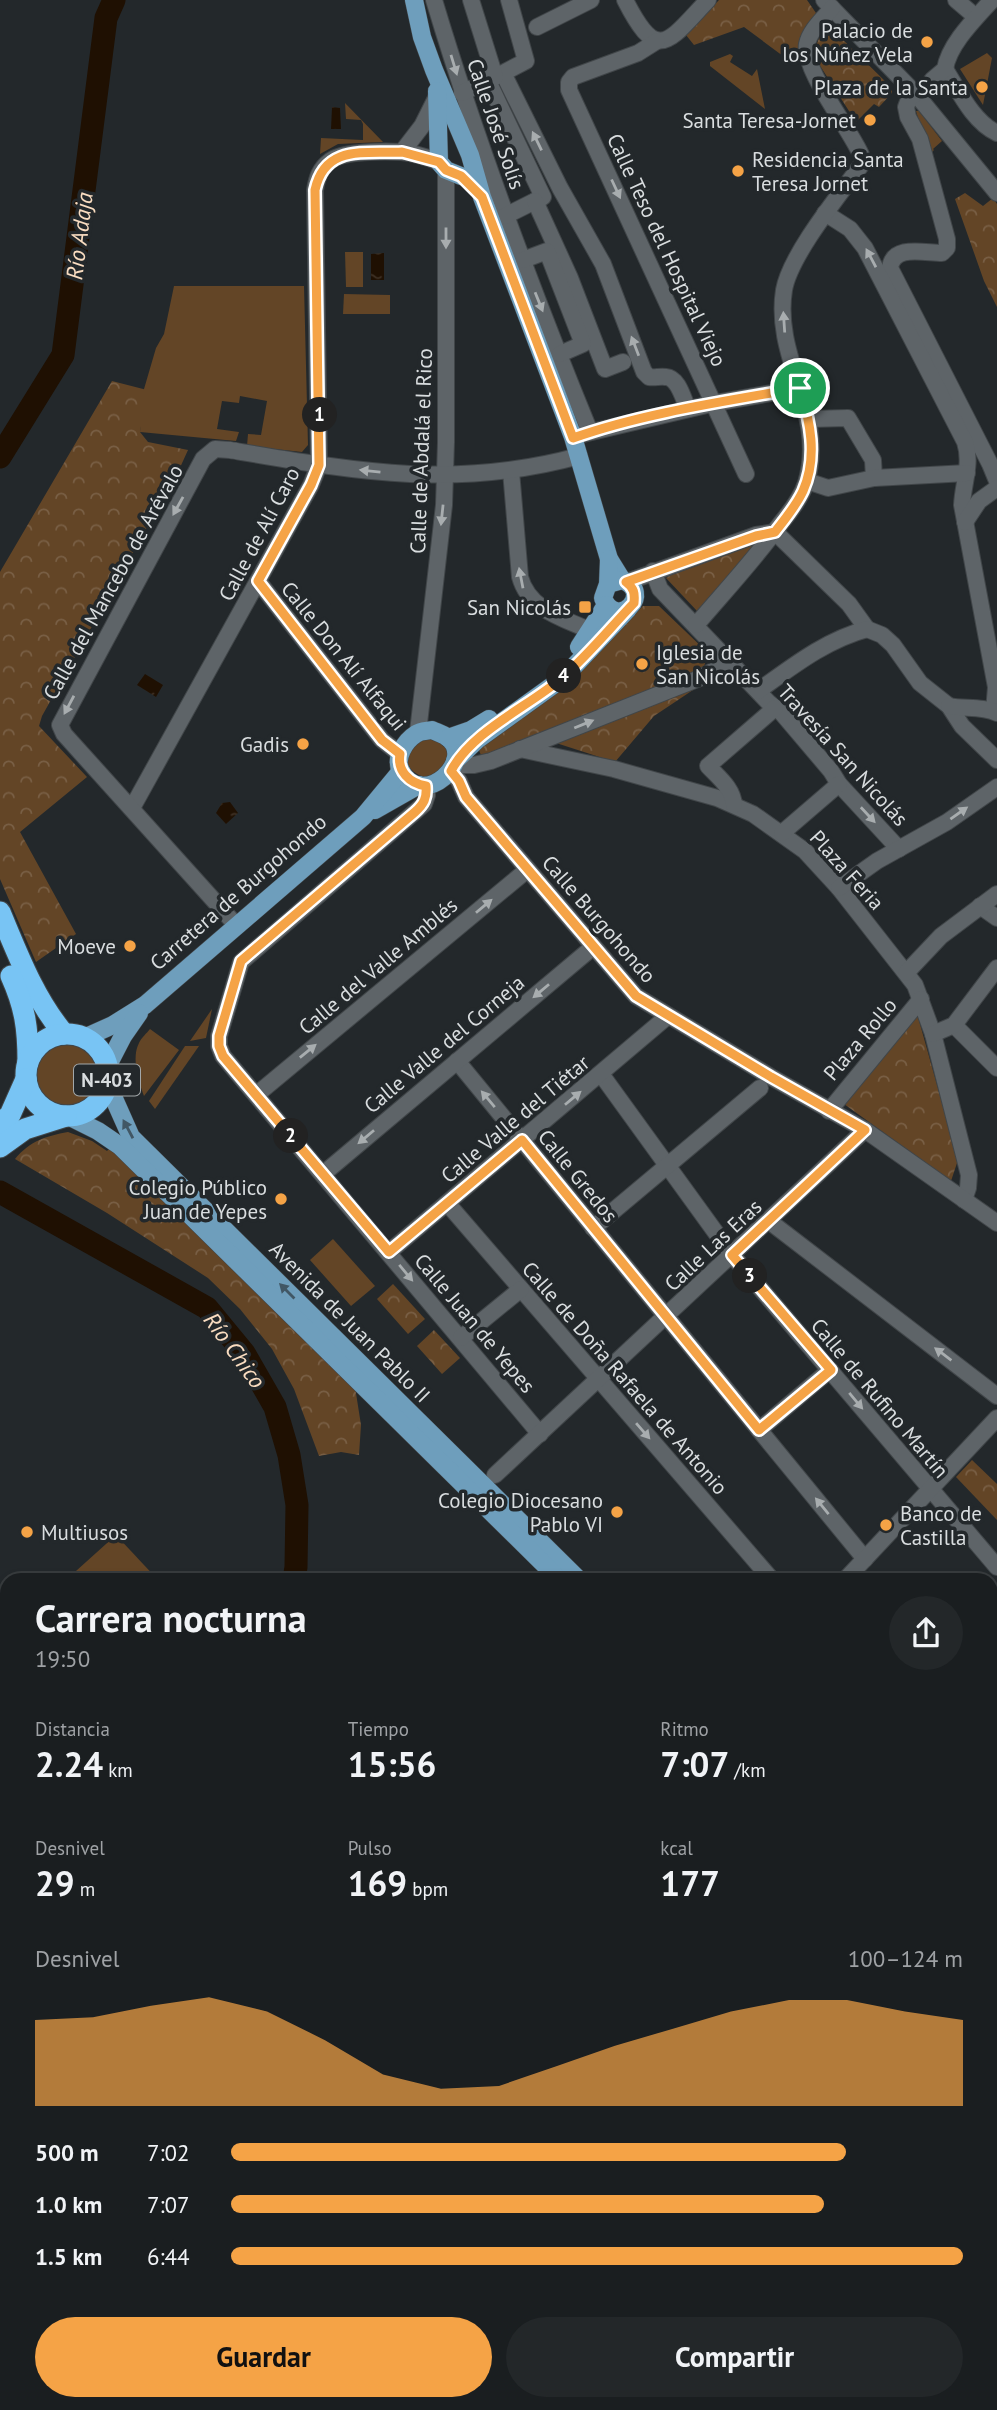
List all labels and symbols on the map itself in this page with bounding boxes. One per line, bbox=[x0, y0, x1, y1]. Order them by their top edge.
place label: Palacio de los Núñez Vela bbox=[782, 17, 913, 68]
marker: Palacio de los Núñez Vela bbox=[919, 34, 935, 50]
one-way arrow bbox=[449, 55, 459, 76]
street label: Calle José Solís bbox=[461, 55, 531, 193]
place label: Plaza de la Santa bbox=[814, 74, 968, 101]
marker: Plaza de la Santa bbox=[974, 79, 990, 95]
place label: Santa Teresa-Jornet bbox=[682, 107, 856, 134]
marker: Santa Teresa-Jornet bbox=[862, 112, 878, 128]
street label: Calle Teso del Hospital Viejo bbox=[601, 129, 733, 371]
one-way arrow bbox=[532, 131, 543, 151]
place label: Residencia Santa Teresa Jornet bbox=[752, 146, 904, 197]
marker: Residencia Santa Teresa Jornet bbox=[730, 163, 746, 179]
one-way arrow bbox=[610, 179, 621, 199]
water label: Río Adaja bbox=[59, 190, 99, 282]
one-way arrow bbox=[440, 227, 452, 249]
one-way arrow bbox=[865, 248, 876, 268]
one-way arrow bbox=[534, 292, 545, 313]
one-way arrow bbox=[778, 311, 789, 333]
one-way arrow bbox=[629, 336, 640, 357]
street label: Calle de Abdalá el Rico bbox=[404, 348, 438, 554]
pin bbox=[770, 358, 830, 418]
pin: 1 bbox=[302, 398, 338, 432]
street label: Calle del Mancebo de Arévalo bbox=[37, 460, 189, 704]
street label: Calle de Alí Caro bbox=[212, 463, 306, 605]
one-way arrow bbox=[359, 466, 381, 477]
one-way arrow bbox=[172, 496, 184, 515]
one-way arrow bbox=[437, 504, 448, 526]
one-way arrow bbox=[515, 567, 526, 589]
street label: Calle Don Alí Alfaqui bbox=[275, 576, 413, 736]
place label: San Nicolás bbox=[467, 594, 571, 621]
marker: San Nicolás bbox=[577, 599, 593, 615]
place label: Iglesia de San Nicolás bbox=[656, 639, 760, 690]
marker: Iglesia de San Nicolás bbox=[634, 656, 650, 672]
pin: 4 bbox=[546, 658, 582, 694]
street label: Travesía San Nicolás bbox=[772, 678, 914, 832]
one-way arrow bbox=[63, 696, 75, 715]
one-way arrow bbox=[574, 719, 595, 730]
place label: Gadis bbox=[240, 731, 289, 758]
marker: Gadis bbox=[295, 736, 311, 752]
one-way arrow bbox=[860, 806, 876, 824]
one-way arrow bbox=[950, 806, 968, 820]
street label: Carretera de Burgohondo bbox=[144, 808, 332, 976]
street label: Plaza Feria bbox=[804, 824, 890, 916]
street label: Calle Burgohondo bbox=[536, 850, 662, 988]
street label: Calle del Valle Amblés bbox=[293, 892, 463, 1040]
one-way arrow bbox=[475, 899, 492, 914]
place label: Moeve bbox=[57, 933, 116, 960]
marker: Moeve bbox=[122, 938, 138, 954]
street label: Calle Valle del Corneja bbox=[358, 969, 530, 1119]
one-way arrow bbox=[532, 983, 549, 998]
street label: Plaza Rollo bbox=[818, 992, 902, 1086]
one-way arrow bbox=[300, 1044, 317, 1059]
street label: Calle Valle del Tiétar bbox=[435, 1049, 595, 1189]
road number: N-403 bbox=[74, 1064, 140, 1096]
one-way arrow bbox=[481, 1091, 496, 1108]
one-way arrow bbox=[564, 1091, 581, 1106]
pin: 2 bbox=[274, 1118, 308, 1154]
one-way arrow bbox=[122, 1119, 134, 1138]
street label: Calle Gredos bbox=[532, 1124, 624, 1228]
one-way arrow bbox=[358, 1129, 375, 1144]
place label: Colegio Público Juan de Yepes bbox=[128, 1174, 267, 1225]
marker: Colegio Público Juan de Yepes bbox=[273, 1191, 289, 1207]
street label: Calle Las Eras bbox=[659, 1193, 767, 1297]
street label: Avenida de Juan Pablo II bbox=[264, 1236, 436, 1408]
street label: Calle Juan de Yepes bbox=[409, 1248, 541, 1398]
street label: Calle de Doña Rafaela de Antonio bbox=[516, 1256, 734, 1500]
pin: 3 bbox=[732, 1258, 768, 1294]
one-way arrow bbox=[399, 1264, 414, 1282]
one-way arrow bbox=[279, 1283, 296, 1299]
water label: Río Chico bbox=[198, 1306, 272, 1394]
street label: Calle de Rufino Martín bbox=[805, 1313, 955, 1483]
one-way arrow bbox=[934, 1348, 952, 1362]
one-way arrow bbox=[848, 1392, 863, 1409]
one-way arrow bbox=[635, 1423, 650, 1440]
place label: Colegio Diocesano Pablo VI bbox=[438, 1487, 603, 1538]
one-way arrow bbox=[814, 1498, 829, 1516]
place label: Banco de Castilla bbox=[900, 1500, 982, 1551]
marker: Colegio Diocesano Pablo VI bbox=[609, 1504, 625, 1520]
marker: Banco de Castilla bbox=[878, 1517, 894, 1533]
place label: Multiusos bbox=[41, 1519, 128, 1546]
marker: Multiusos bbox=[19, 1524, 35, 1540]

